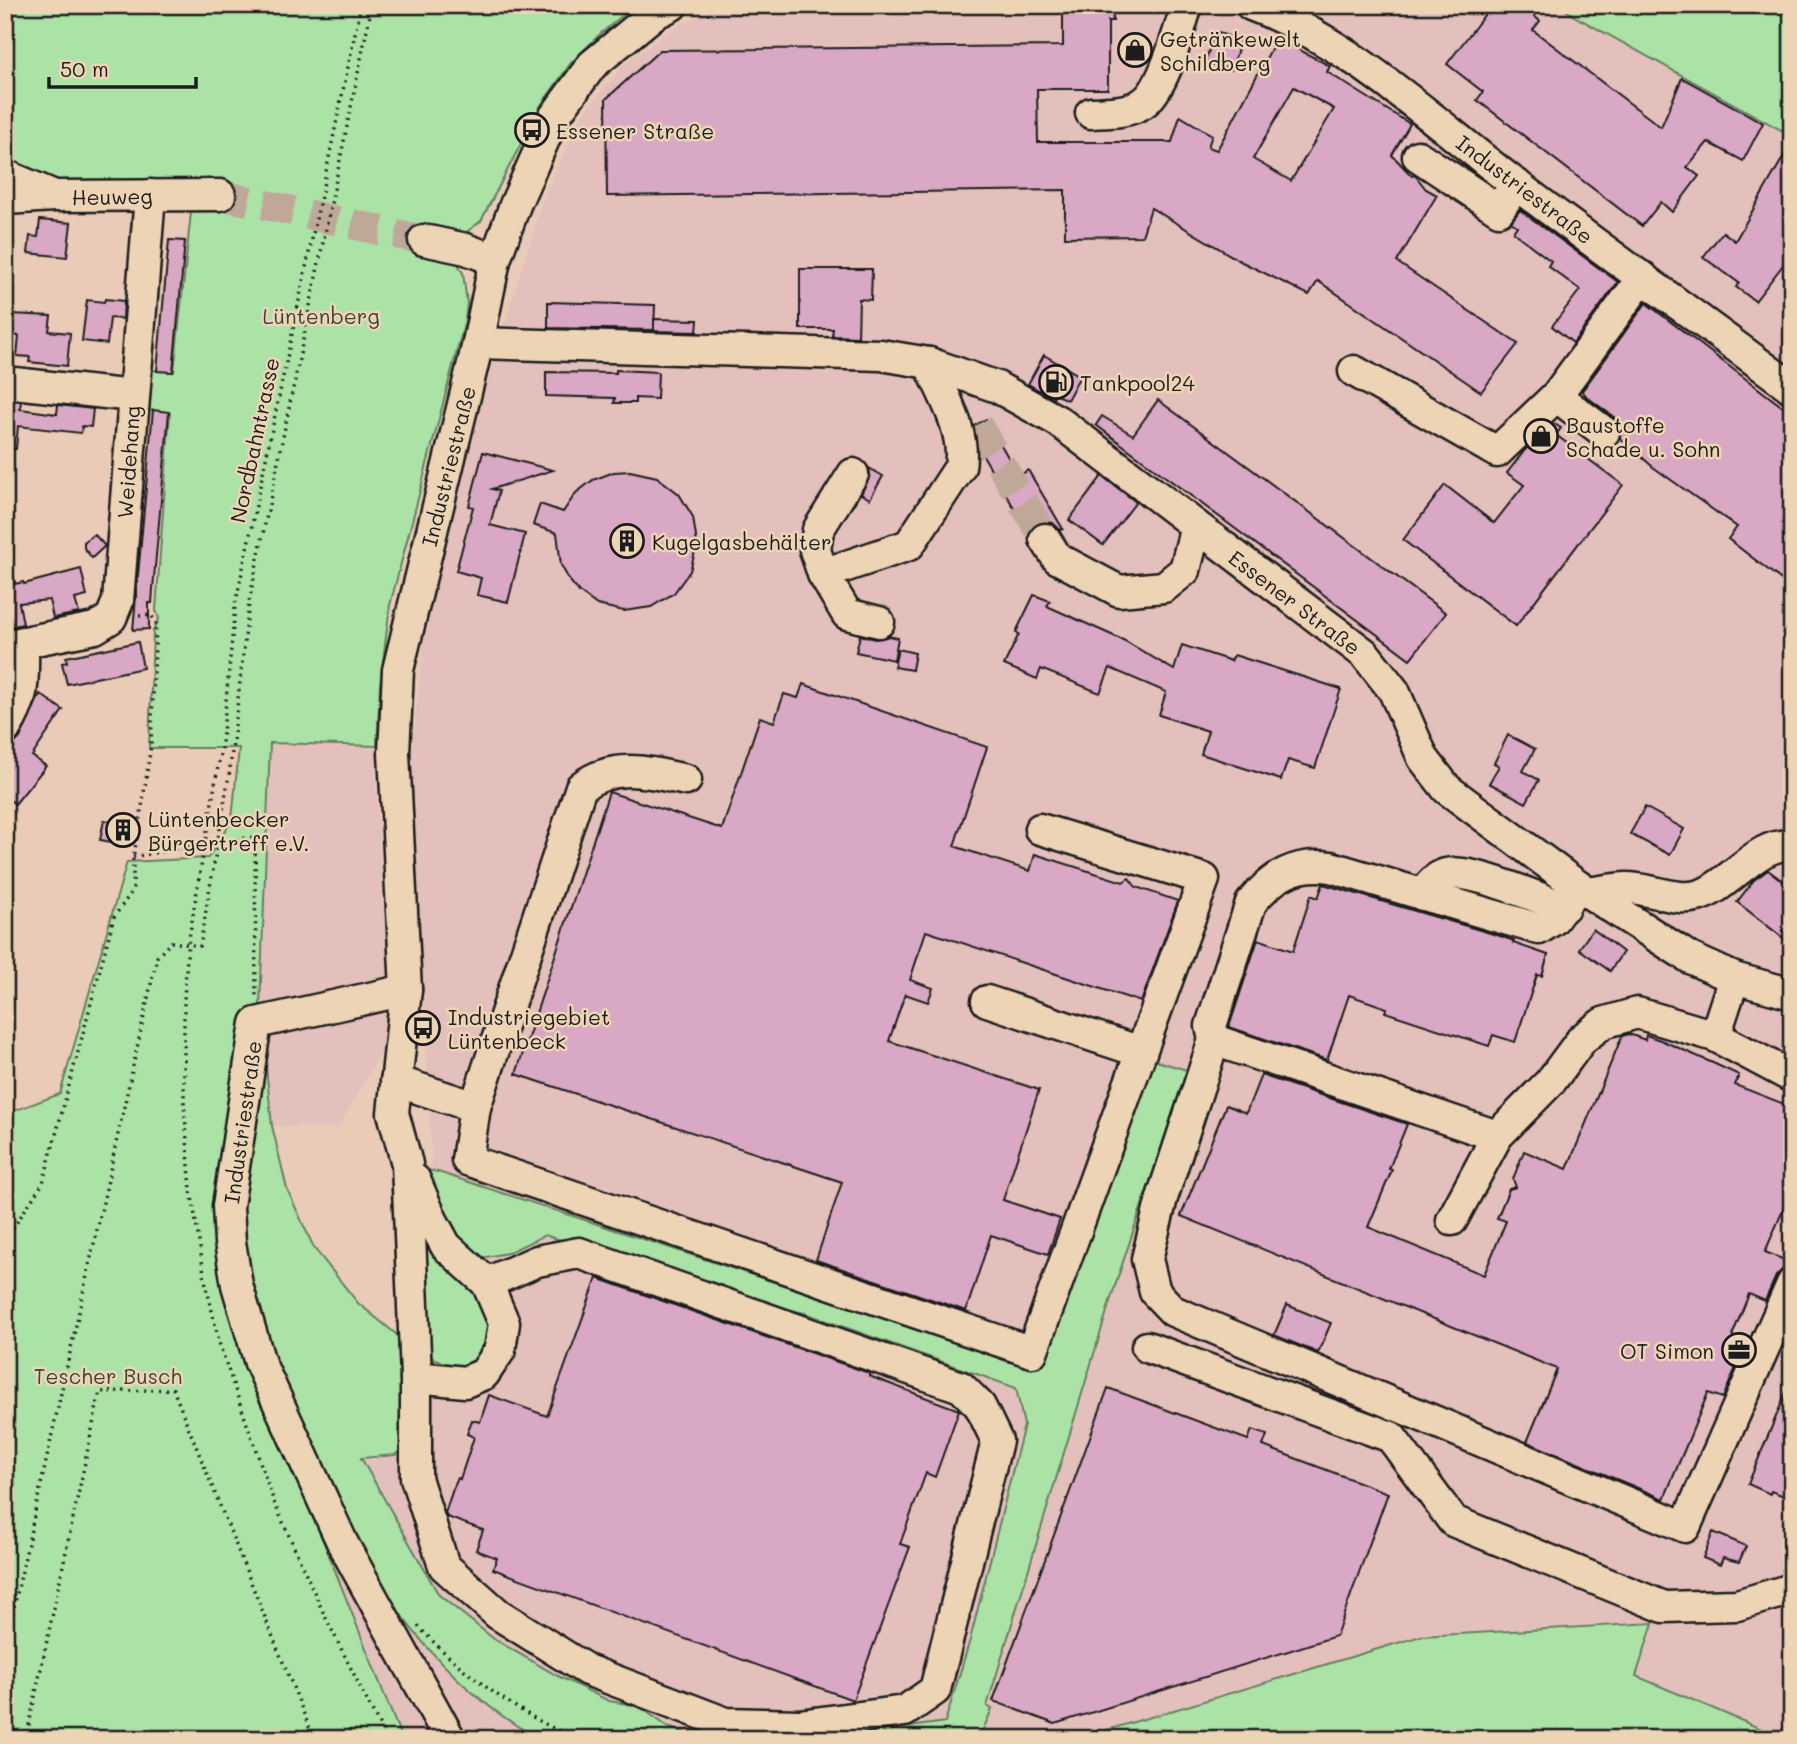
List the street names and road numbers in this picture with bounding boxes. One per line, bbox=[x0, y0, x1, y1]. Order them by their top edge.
street label: Industriestraße bbox=[1451, 129, 1599, 249]
street label: Heuweg bbox=[71, 182, 153, 210]
street label: Nordbahntrasse bbox=[223, 355, 285, 525]
street label: Industriestraße bbox=[415, 383, 481, 549]
street label: Weidehang bbox=[111, 405, 145, 519]
street label: Essener Straße bbox=[1224, 544, 1366, 660]
street label: Industriestraße bbox=[217, 1039, 267, 1205]

